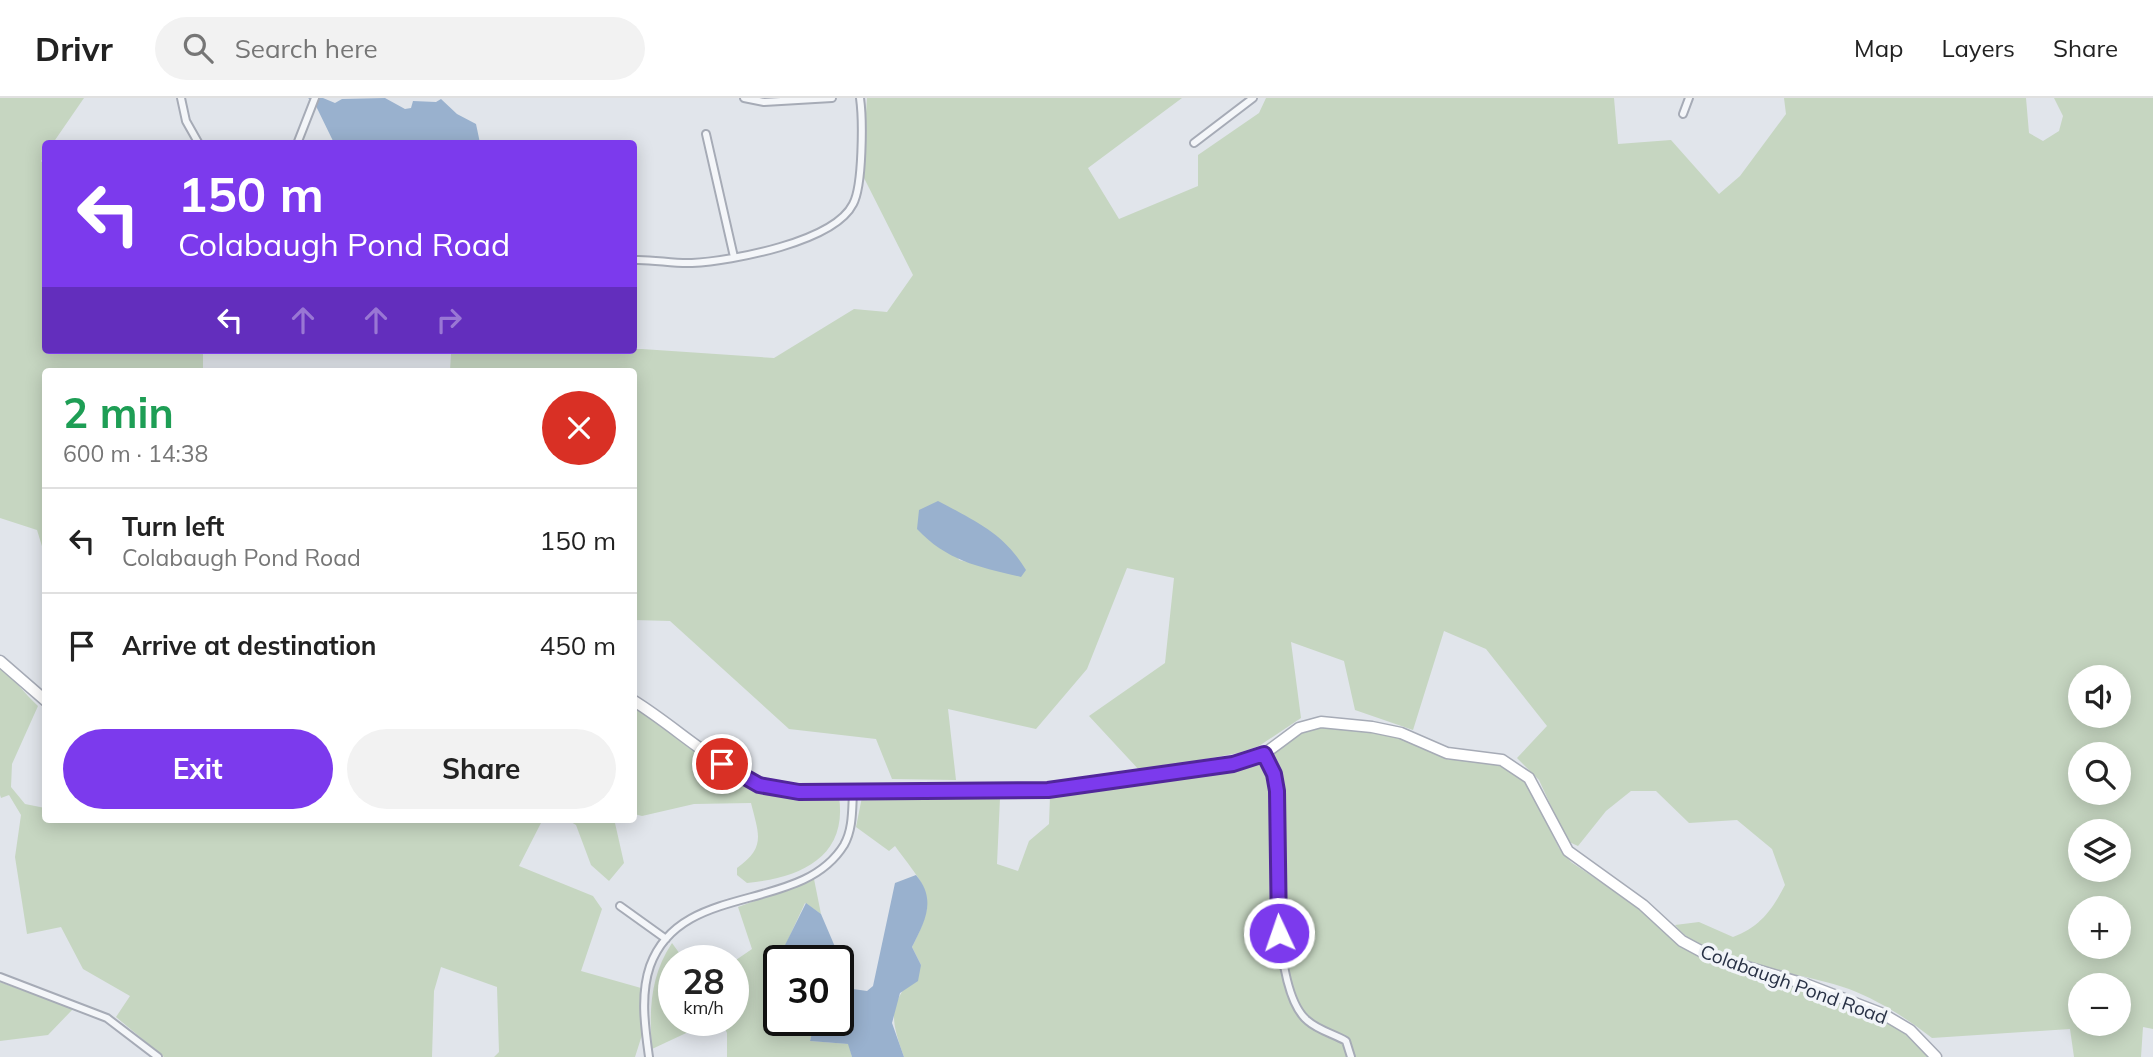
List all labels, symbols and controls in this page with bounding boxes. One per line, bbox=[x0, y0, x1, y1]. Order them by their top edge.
search box bbox=[155, 17, 645, 80]
text: Drivr bbox=[35, 28, 113, 69]
icon: search bbox=[179, 29, 217, 67]
text: Search here bbox=[235, 32, 378, 65]
text: Map bbox=[1854, 33, 1903, 63]
text: Layers bbox=[1941, 33, 2015, 63]
text: Share bbox=[2053, 33, 2118, 63]
text: 150 m bbox=[178, 163, 324, 224]
icon: left bbox=[63, 168, 154, 259]
text: Colabaugh Pond Road bbox=[178, 224, 510, 264]
icon: left bbox=[211, 301, 249, 339]
icon: ahead bbox=[284, 301, 322, 339]
icon: ahead bbox=[357, 301, 395, 339]
icon: right bbox=[430, 301, 468, 339]
text: 2 min bbox=[63, 386, 174, 439]
button: close bbox=[542, 391, 616, 465]
text: 600 m · 14:38 bbox=[63, 439, 208, 468]
text: Turn left bbox=[122, 510, 224, 543]
icon: left bbox=[63, 522, 101, 560]
text: 150 m bbox=[540, 524, 616, 557]
text: Colabaugh Pond Road bbox=[122, 543, 361, 572]
icon: arrive bbox=[63, 627, 101, 665]
text: Arrive at destination bbox=[122, 629, 377, 662]
text: 450 m bbox=[540, 629, 616, 662]
map controls bbox=[2068, 665, 2131, 1036]
button: sound bbox=[2068, 665, 2131, 728]
button: Exit bbox=[63, 729, 333, 809]
button: Share bbox=[347, 729, 616, 809]
pin bbox=[692, 734, 752, 794]
button: search bbox=[2068, 742, 2131, 805]
icon: arrive bbox=[703, 745, 741, 783]
button: layers bbox=[2068, 819, 2131, 882]
position arrow bbox=[1242, 896, 1316, 970]
button: + bbox=[2068, 896, 2131, 959]
street label: Colabaugh Pond Road bbox=[1697, 939, 1891, 1029]
speed limit sign: 30 bbox=[763, 945, 854, 1036]
text: 28 bbox=[682, 959, 725, 1003]
button: − bbox=[2068, 973, 2131, 1036]
text: km/h bbox=[683, 996, 724, 1019]

